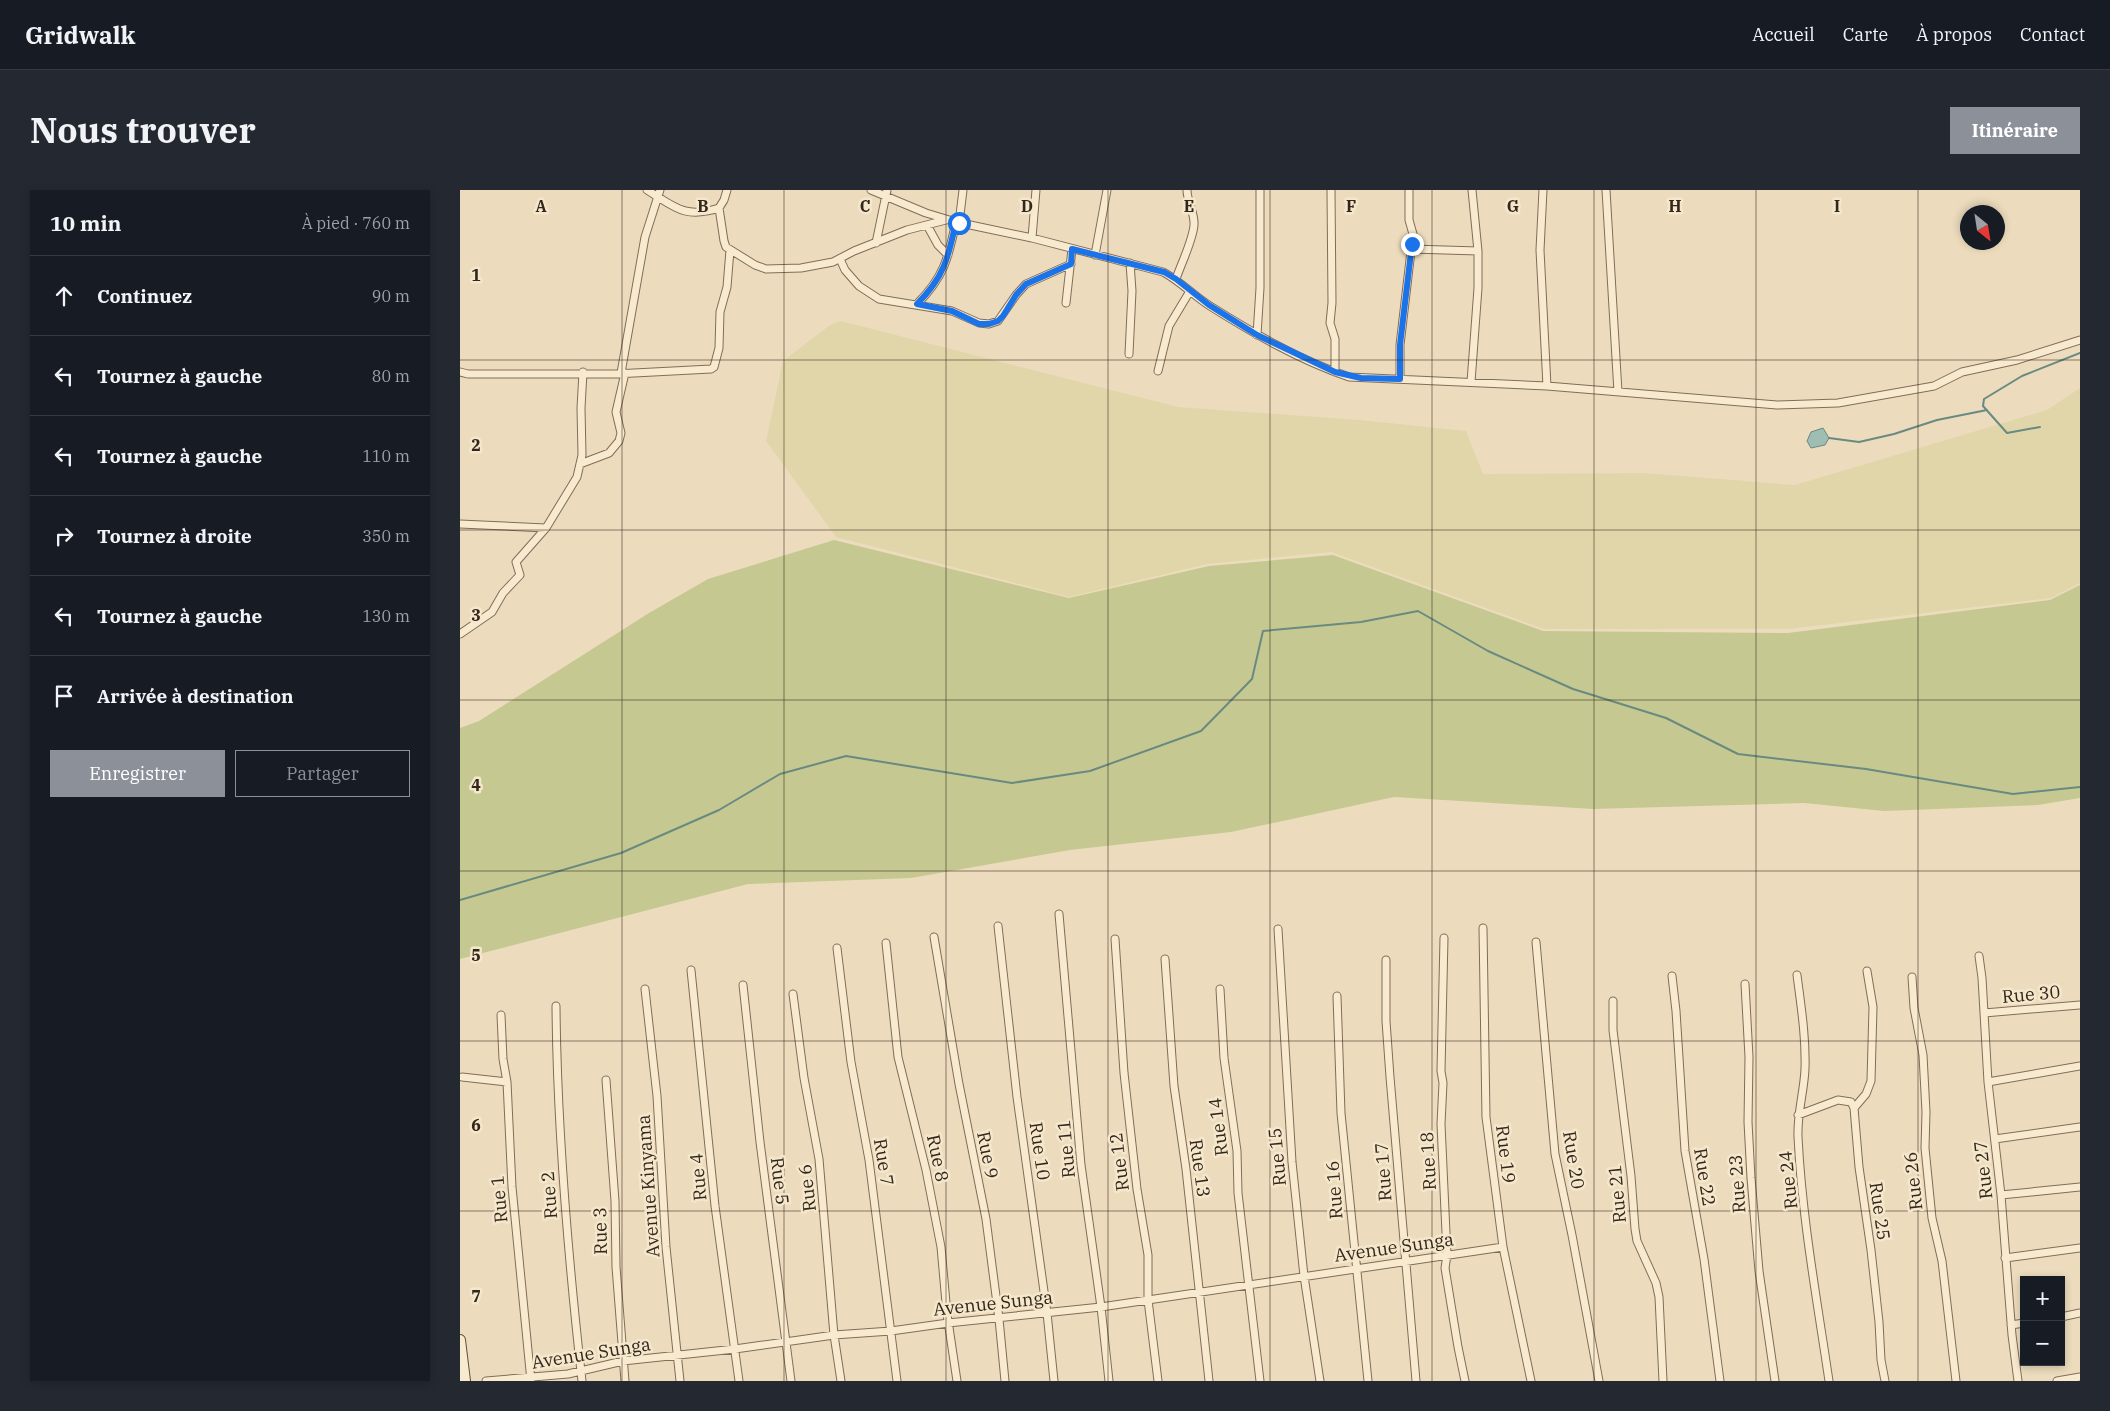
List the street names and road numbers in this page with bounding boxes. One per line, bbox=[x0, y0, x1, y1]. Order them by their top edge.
street label: Rue 30 bbox=[2001, 980, 2061, 1008]
street label: Rue 14 bbox=[1203, 1097, 1233, 1157]
street label: Avenue Kinyama bbox=[632, 1114, 664, 1258]
street label: Rue 11 bbox=[1052, 1119, 1080, 1179]
street label: Rue 10 bbox=[1025, 1120, 1055, 1182]
street label: Rue 19 bbox=[1491, 1124, 1521, 1184]
street label: Rue 15 bbox=[1263, 1127, 1291, 1187]
street label: Rue 9 bbox=[972, 1129, 1004, 1181]
street label: Rue 20 bbox=[1558, 1129, 1590, 1191]
street label: Rue 18 bbox=[1415, 1131, 1441, 1191]
street label: Rue 8 bbox=[922, 1132, 954, 1184]
street label: Rue 12 bbox=[1104, 1132, 1134, 1192]
street label: Rue 7 bbox=[869, 1137, 899, 1187]
street label: Rue 13 bbox=[1185, 1137, 1215, 1199]
street label: Rue 27 bbox=[1969, 1140, 1997, 1200]
street label: Rue 17 bbox=[1369, 1142, 1397, 1202]
street label: Rue 22 bbox=[1689, 1146, 1721, 1208]
street label: Rue 24 bbox=[1774, 1150, 1802, 1210]
street label: Rue 26 bbox=[1899, 1151, 1927, 1211]
street label: Rue 4 bbox=[684, 1152, 712, 1202]
street label: Rue 23 bbox=[1723, 1154, 1751, 1214]
street label: Rue 5 bbox=[766, 1156, 794, 1206]
street label: Rue 16 bbox=[1320, 1160, 1348, 1220]
street label: Rue 6 bbox=[793, 1163, 821, 1213]
street label: Rue 21 bbox=[1603, 1164, 1631, 1224]
street label: Rue 2 bbox=[536, 1170, 562, 1220]
street label: Rue 1 bbox=[485, 1174, 513, 1224]
street label: Rue 25 bbox=[1865, 1180, 1895, 1242]
street label: Rue 3 bbox=[588, 1207, 612, 1255]
street label: Avenue Sunga bbox=[1333, 1227, 1455, 1267]
street label: Avenue Sunga bbox=[932, 1285, 1054, 1321]
street label: Avenue Sunga bbox=[530, 1332, 652, 1374]

